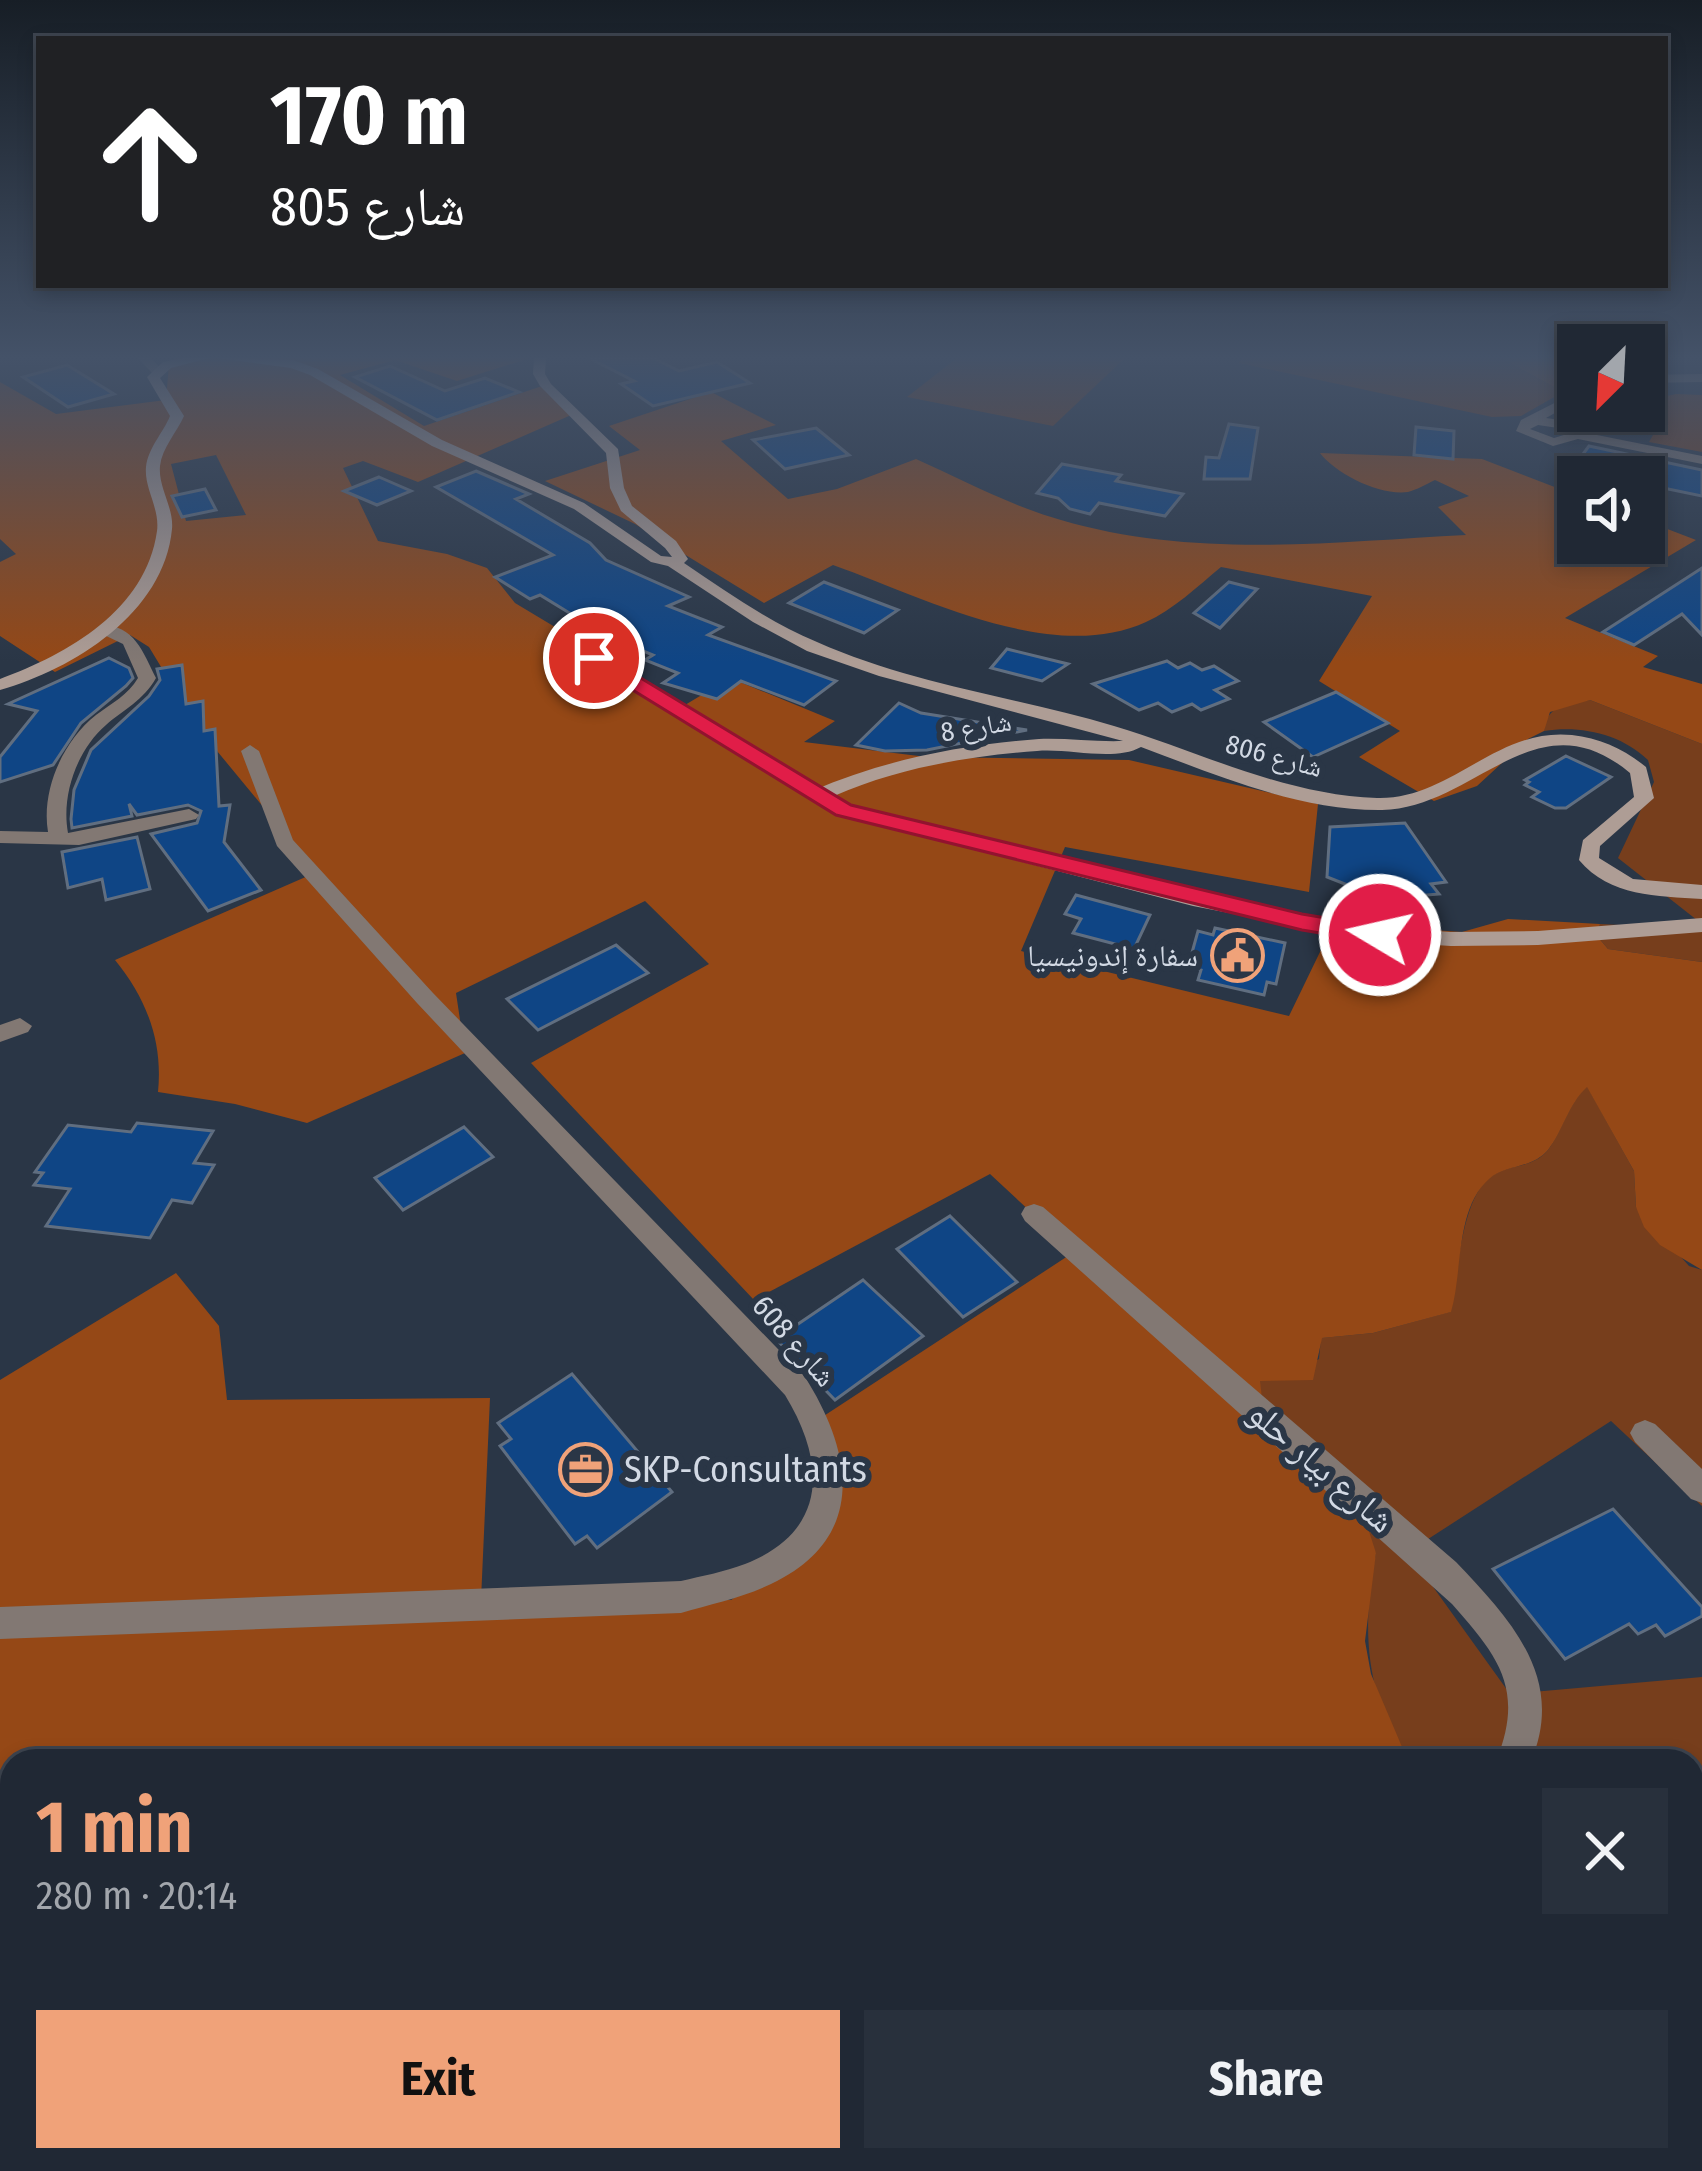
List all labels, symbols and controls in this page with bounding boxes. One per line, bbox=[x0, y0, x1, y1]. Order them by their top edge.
text: 170 m bbox=[270, 65, 468, 166]
icon: ahead bbox=[72, 84, 228, 240]
text: شارع 805 bbox=[270, 175, 465, 239]
north arrow bbox=[1557, 324, 1665, 432]
map controls bbox=[1557, 324, 1665, 564]
button: sound bbox=[1557, 456, 1665, 564]
pin bbox=[543, 607, 645, 709]
icon: arrive bbox=[561, 625, 627, 691]
street label: شارع 8 bbox=[938, 706, 1014, 749]
street label: شارع 806 bbox=[1222, 728, 1326, 785]
position arrow bbox=[1317, 872, 1443, 998]
public building icon: سفارة إندونيسيا bbox=[1209, 928, 1265, 984]
place label: سفارة إندونيسيا bbox=[1027, 938, 1198, 975]
street label: شارع 608 bbox=[744, 1288, 844, 1395]
street label: شارع بيار حلو bbox=[1239, 1391, 1404, 1542]
office icon: SKP-Consultants bbox=[557, 1441, 613, 1497]
place label: SKP-Consultants bbox=[624, 1448, 867, 1492]
text: 1 min bbox=[36, 1785, 193, 1871]
button: close bbox=[1542, 1788, 1668, 1914]
text: 280 m · 20:14 bbox=[36, 1873, 237, 1919]
button: Exit bbox=[36, 2010, 840, 2148]
button: Share bbox=[864, 2010, 1668, 2148]

